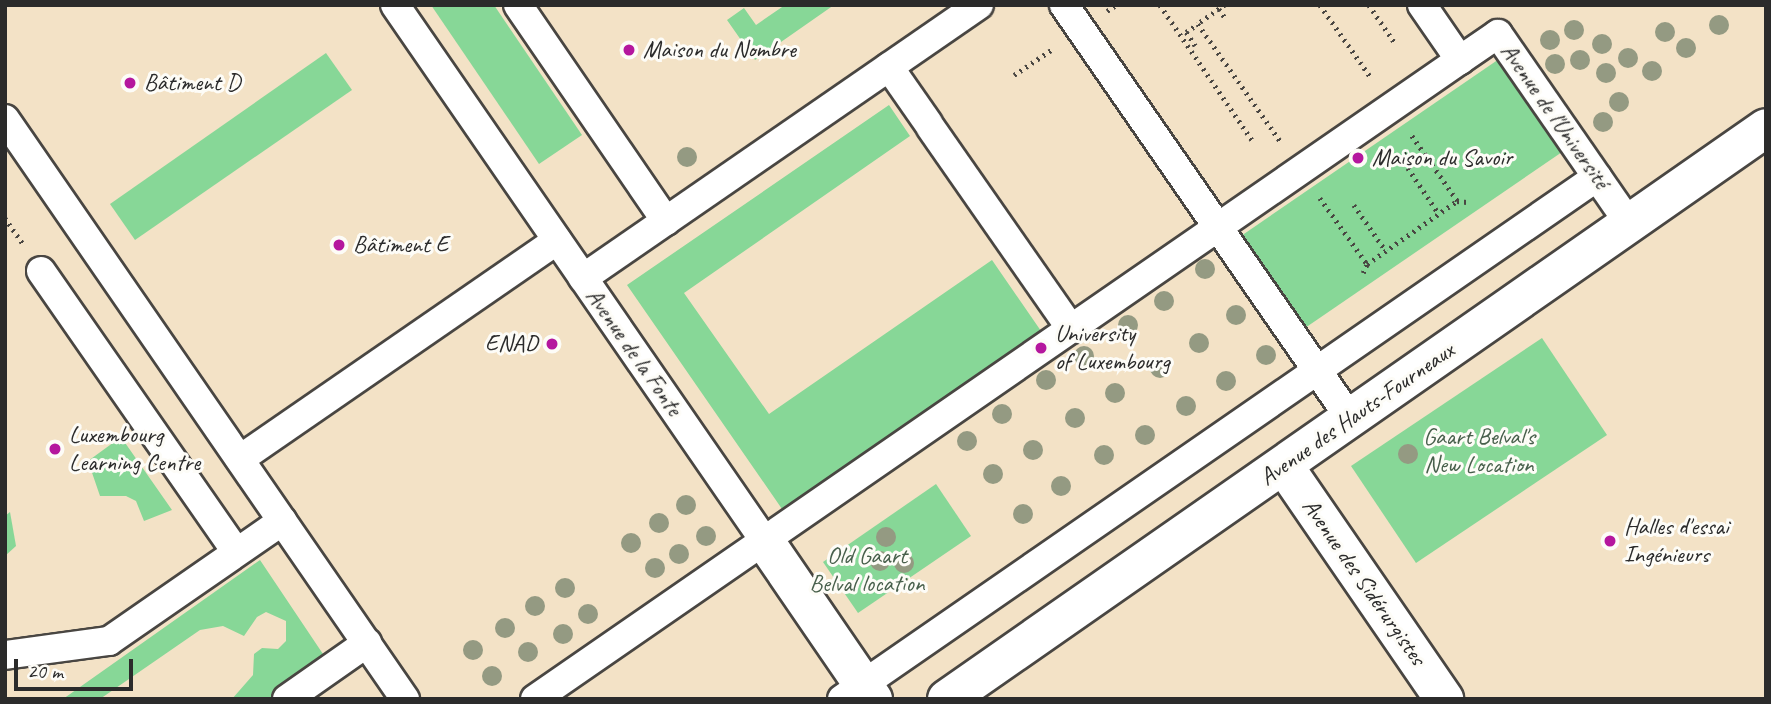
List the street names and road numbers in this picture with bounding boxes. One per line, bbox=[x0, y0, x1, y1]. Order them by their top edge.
street label: Avenue de l'Université bbox=[1494, 38, 1616, 194]
street label: Avenue de la Fonte bbox=[579, 282, 689, 422]
street label: Avenue des Hauts-Fourneaux bbox=[1254, 336, 1460, 492]
street label: Avenue des Sidérurgistes bbox=[1296, 493, 1432, 671]

